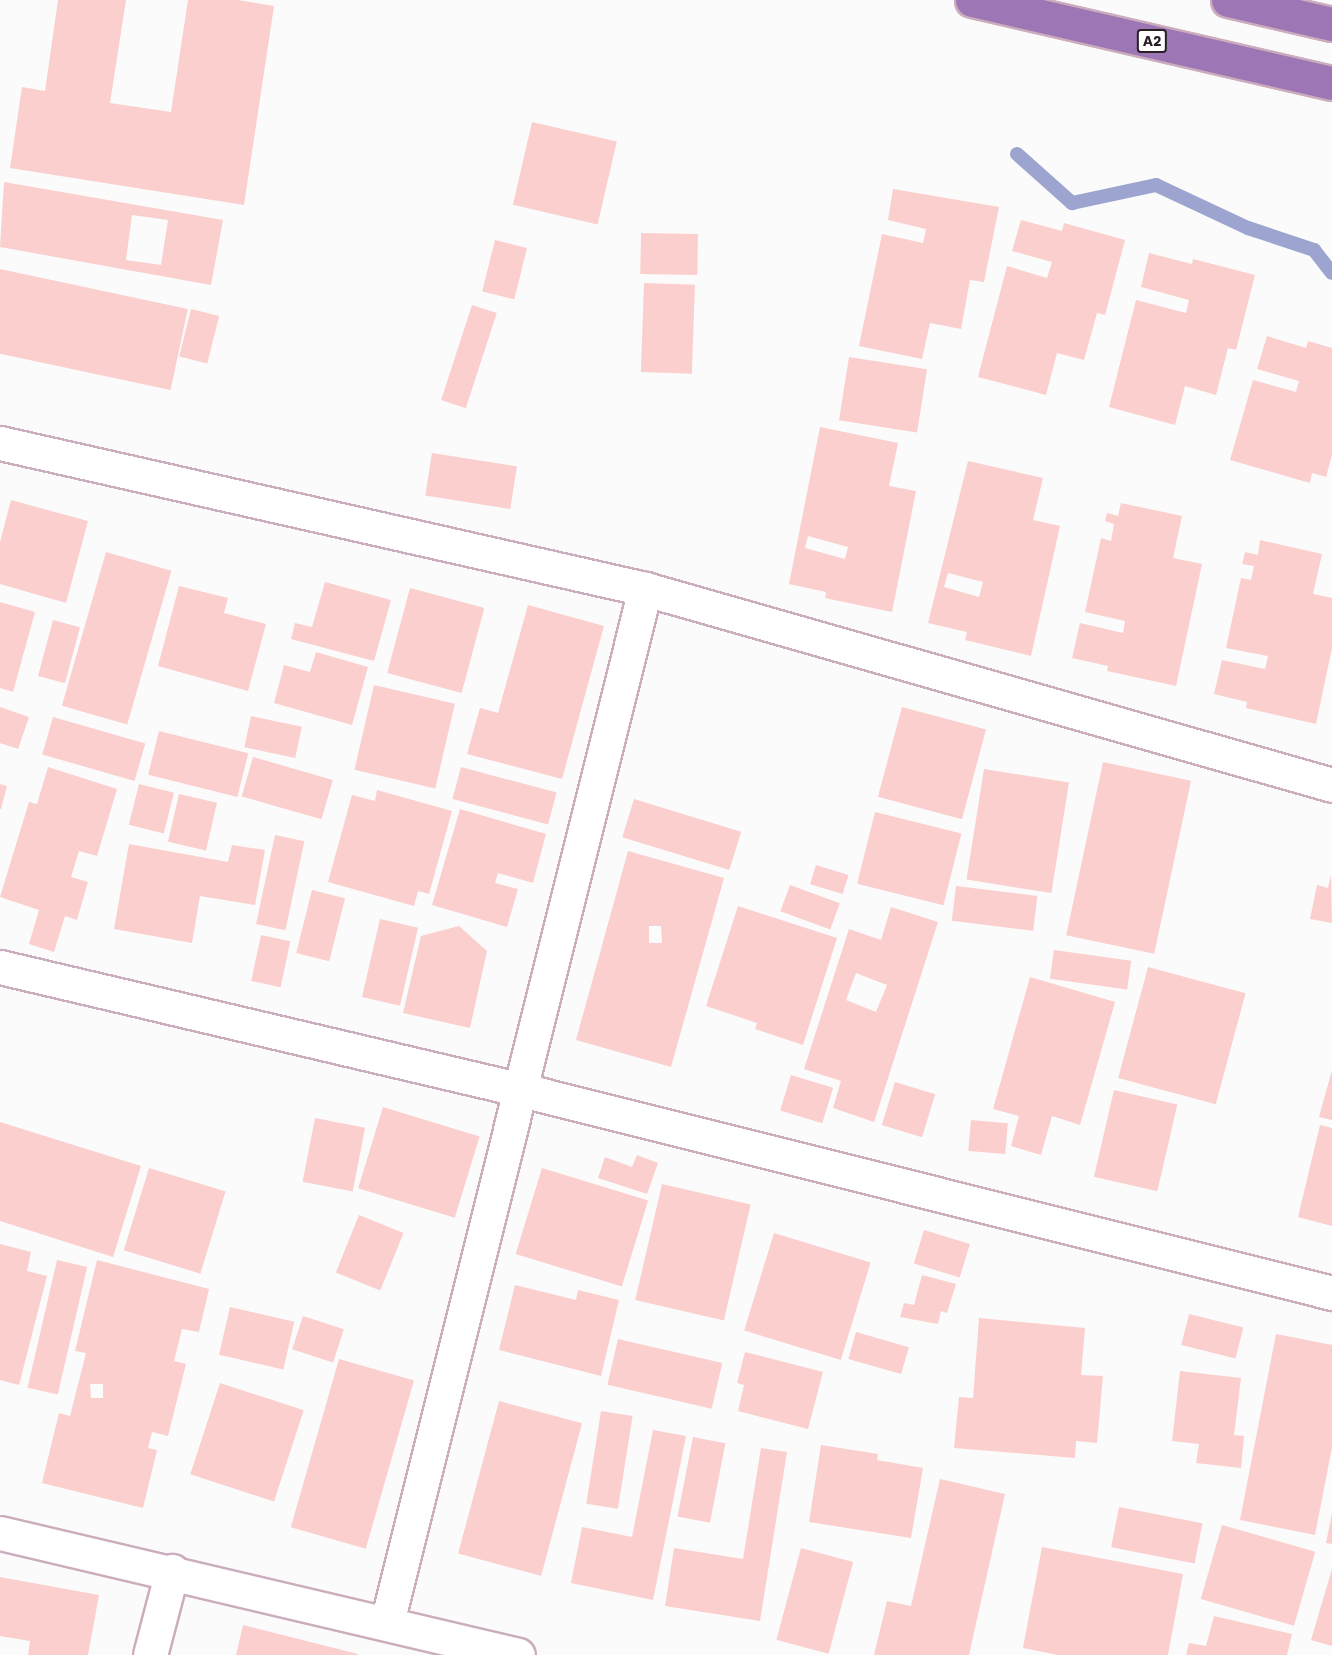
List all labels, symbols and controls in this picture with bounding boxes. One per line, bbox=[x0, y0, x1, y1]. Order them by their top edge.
road number: A2 bbox=[1136, 30, 1168, 52]

